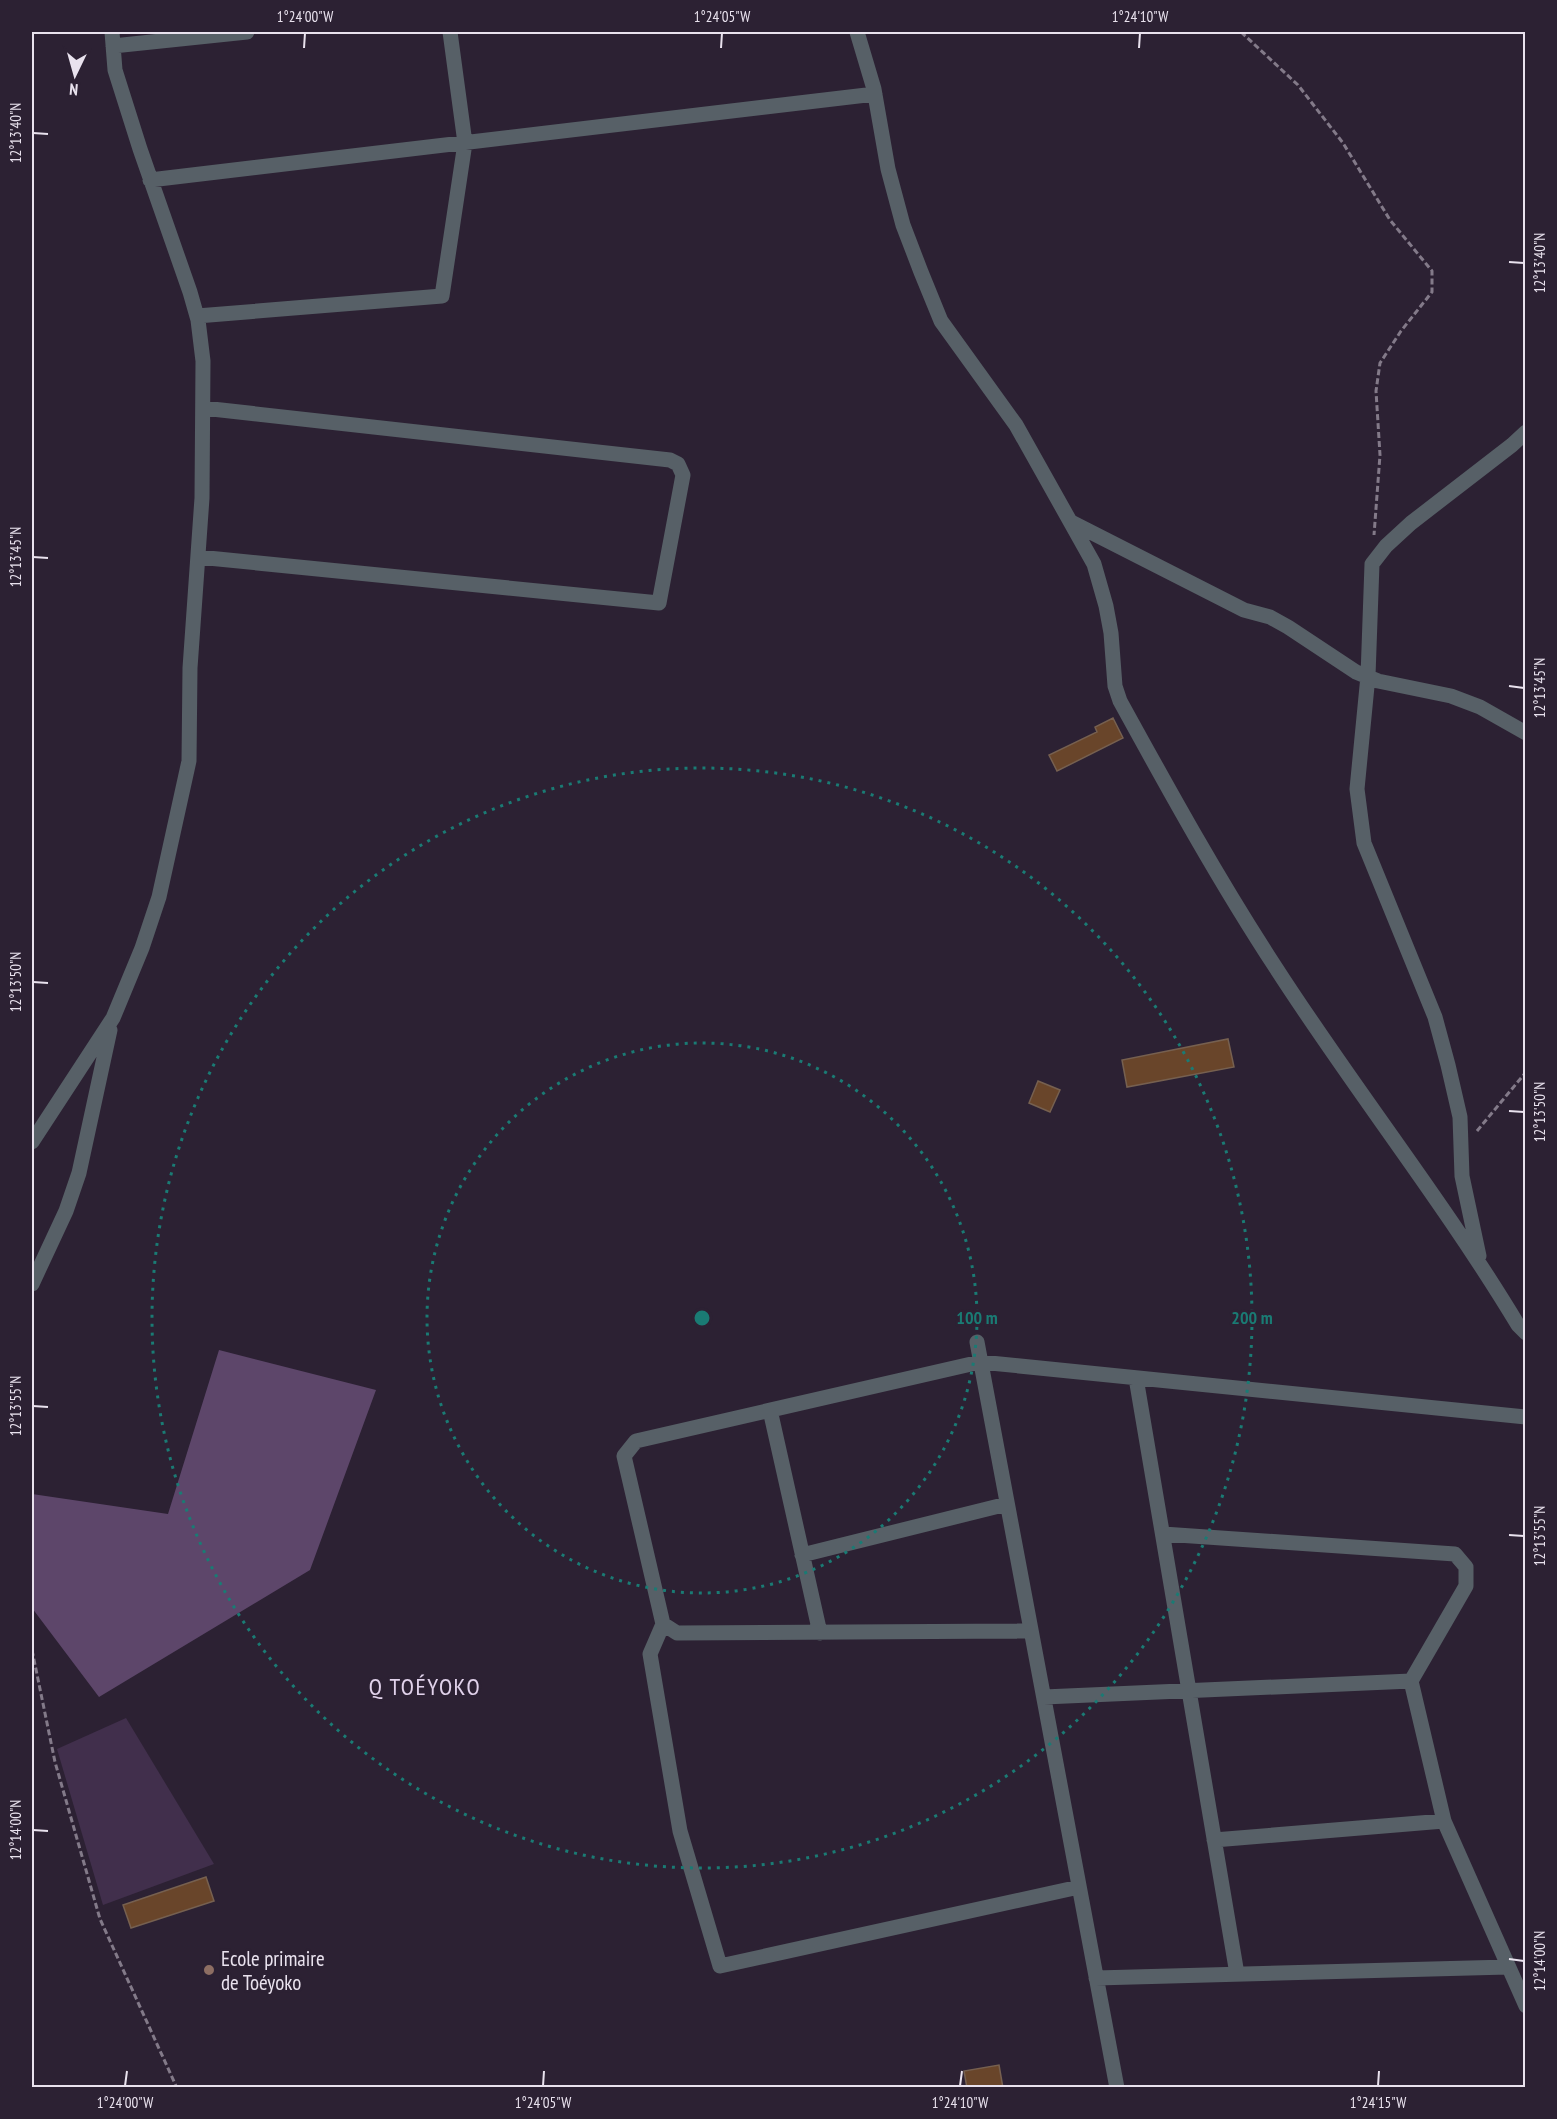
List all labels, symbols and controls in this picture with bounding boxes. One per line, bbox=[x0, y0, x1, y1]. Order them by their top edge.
text: 1°24'00"W bbox=[277, 7, 333, 26]
text: 1°24'05"W bbox=[694, 7, 750, 26]
text: 1°24'10"W bbox=[1112, 7, 1168, 26]
north arrow bbox=[45, 45, 105, 105]
text: N bbox=[69, 80, 79, 100]
text: 12°13'40"N bbox=[6, 103, 25, 163]
text: 12°13'40"N bbox=[1530, 233, 1549, 293]
text: 12°13'45"N bbox=[6, 527, 25, 587]
text: 12°13'45"N bbox=[1530, 658, 1549, 718]
text: 12°13'50"N bbox=[6, 952, 25, 1012]
text: 12°13'50"N bbox=[1530, 1082, 1549, 1142]
text: 100 m bbox=[956, 1306, 998, 1329]
text: 200 m bbox=[1231, 1306, 1273, 1329]
centre of rings bbox=[692, 1308, 712, 1328]
text: 12°13'55"N bbox=[6, 1376, 25, 1436]
text: 12°13'55"N bbox=[1530, 1506, 1549, 1566]
district label: Q TOÉYOKO bbox=[369, 1671, 481, 1702]
text: 12°14'00"N bbox=[6, 1800, 25, 1860]
text: 12°14'00"N bbox=[1530, 1931, 1549, 1991]
place label: Ecole primaire de Toéyoko bbox=[221, 1945, 325, 1996]
marker: Ecole primaire de Toéyoko bbox=[202, 1963, 216, 1977]
text: 1°24'00"W bbox=[97, 2093, 153, 2112]
text: 1°24'05"W bbox=[515, 2093, 571, 2112]
text: 1°24'10"W bbox=[932, 2093, 988, 2112]
text: 1°24'15"W bbox=[1350, 2093, 1406, 2112]

